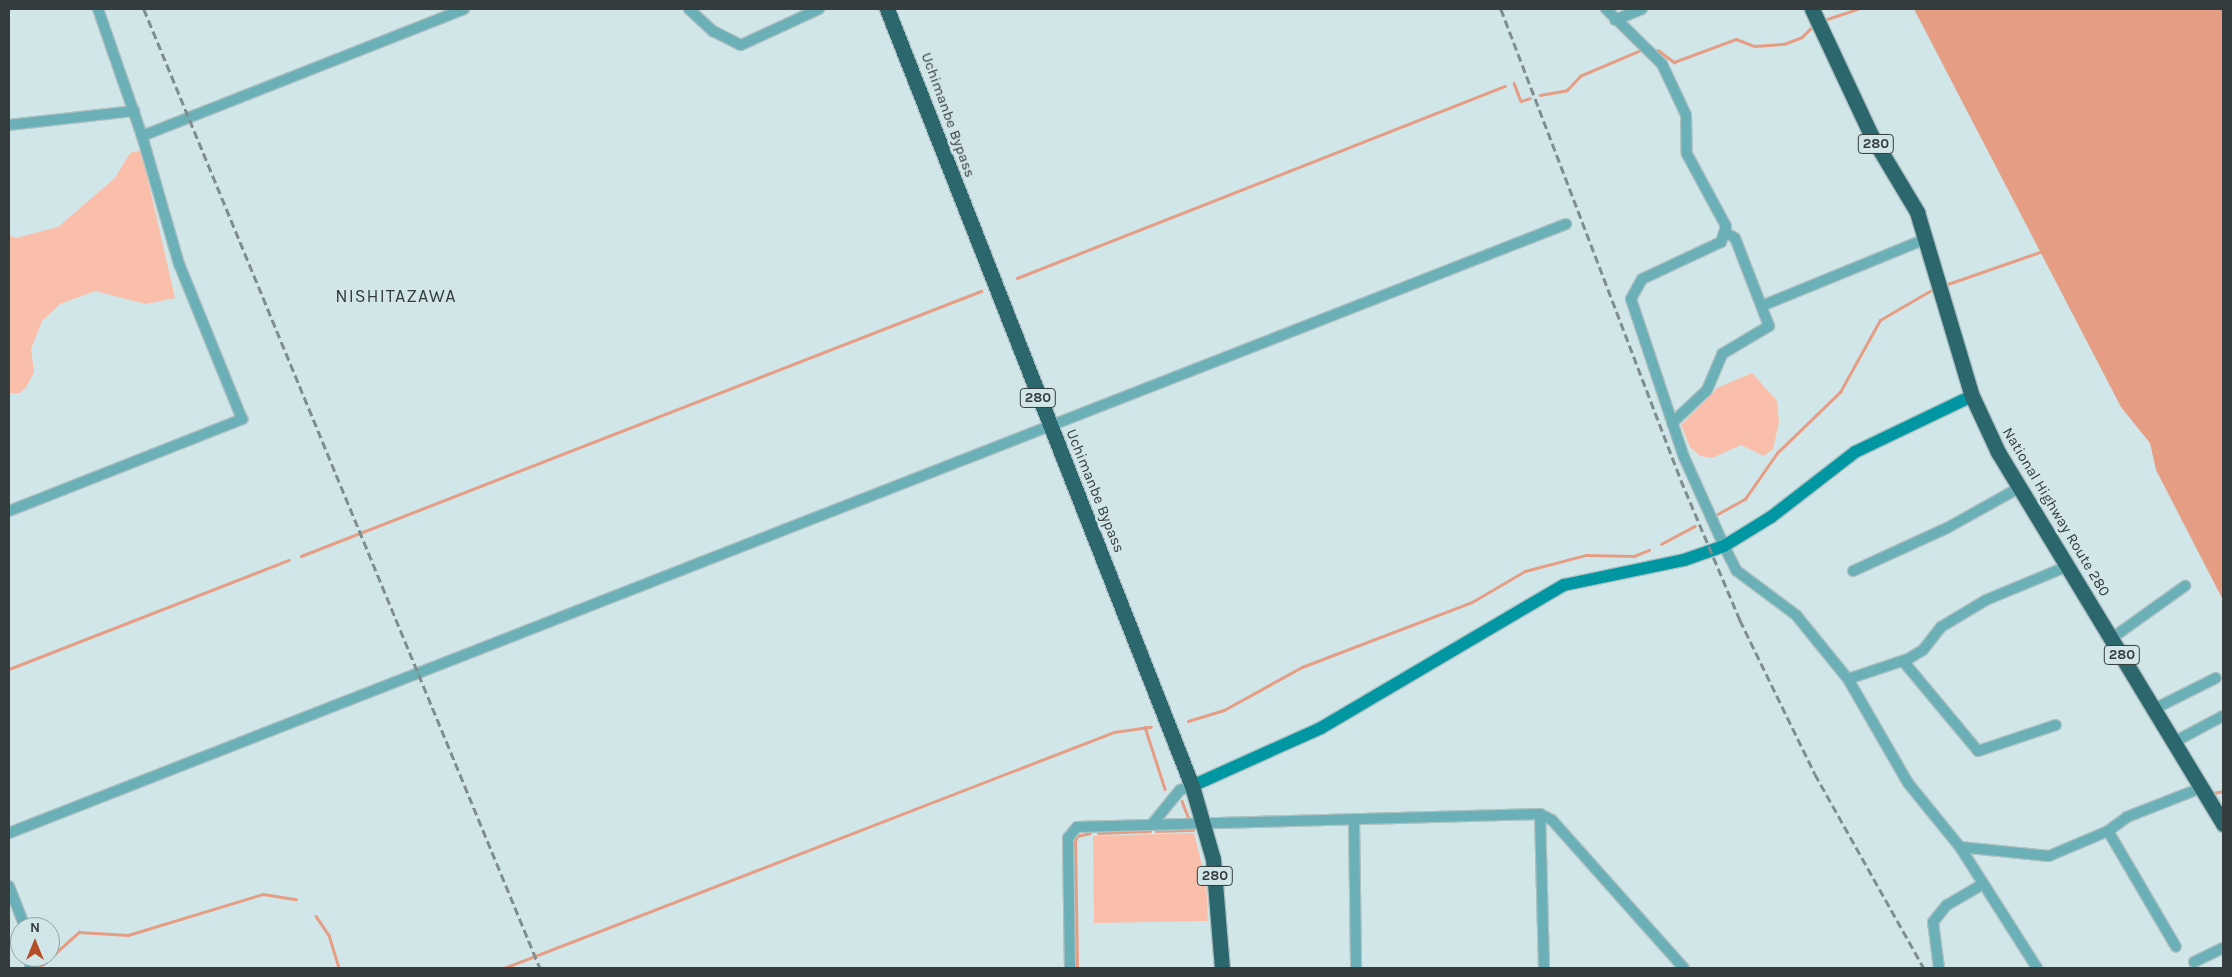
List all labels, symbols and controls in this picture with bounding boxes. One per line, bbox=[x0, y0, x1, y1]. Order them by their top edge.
street label: Uchimanbe Bypass bbox=[917, 50, 979, 180]
road number: 280 bbox=[1857, 132, 1895, 156]
district label: NISHITAZAWA bbox=[334, 285, 458, 307]
road number: 280 bbox=[1019, 386, 1057, 409]
street label: National Highway Route 280 bbox=[1998, 424, 2114, 600]
street label: Uchimanbe Bypass bbox=[1062, 427, 1128, 555]
road number: 280 bbox=[2103, 644, 2141, 666]
road number: 280 bbox=[1196, 864, 1234, 888]
north arrow bbox=[10, 917, 60, 967]
text: N bbox=[30, 919, 40, 936]

